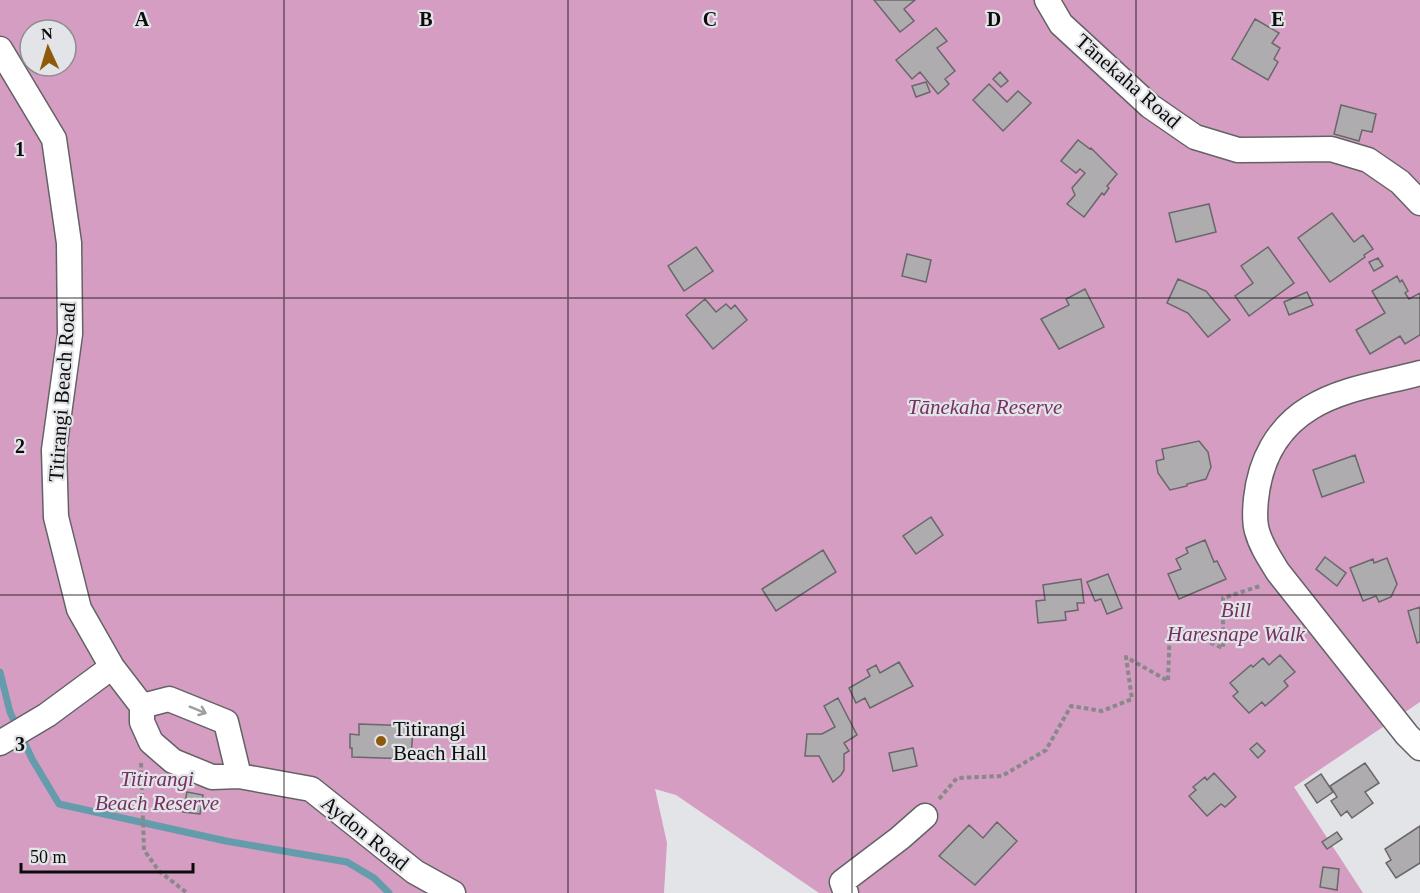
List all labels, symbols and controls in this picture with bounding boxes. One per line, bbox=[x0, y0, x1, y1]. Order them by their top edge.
text: A bbox=[135, 8, 150, 30]
text: B bbox=[419, 8, 433, 30]
text: C bbox=[703, 8, 717, 30]
text: D bbox=[987, 8, 1001, 30]
text: E bbox=[1271, 8, 1285, 30]
north arrow bbox=[18, 18, 78, 78]
text: N bbox=[41, 25, 54, 42]
street label: Tānekaha Road bbox=[1071, 29, 1186, 133]
text: 1 bbox=[15, 138, 25, 160]
street label: Titirangi Beach Road bbox=[44, 301, 80, 483]
park label: Tānekaha Reserve bbox=[908, 395, 1062, 419]
text: 2 bbox=[15, 435, 25, 457]
park label: Bill Haresnape Walk bbox=[1166, 598, 1306, 646]
one-way arrow bbox=[188, 705, 206, 716]
place label: Titirangi Beach Hall bbox=[393, 717, 487, 765]
text: 3 bbox=[15, 733, 25, 755]
marker: Titirangi Beach Hall bbox=[374, 734, 388, 748]
park label: Titirangi Beach Reserve bbox=[95, 767, 219, 815]
street label: Aydon Road bbox=[317, 791, 414, 876]
scale bar bbox=[21, 836, 194, 874]
text: 50 m bbox=[30, 847, 67, 867]

